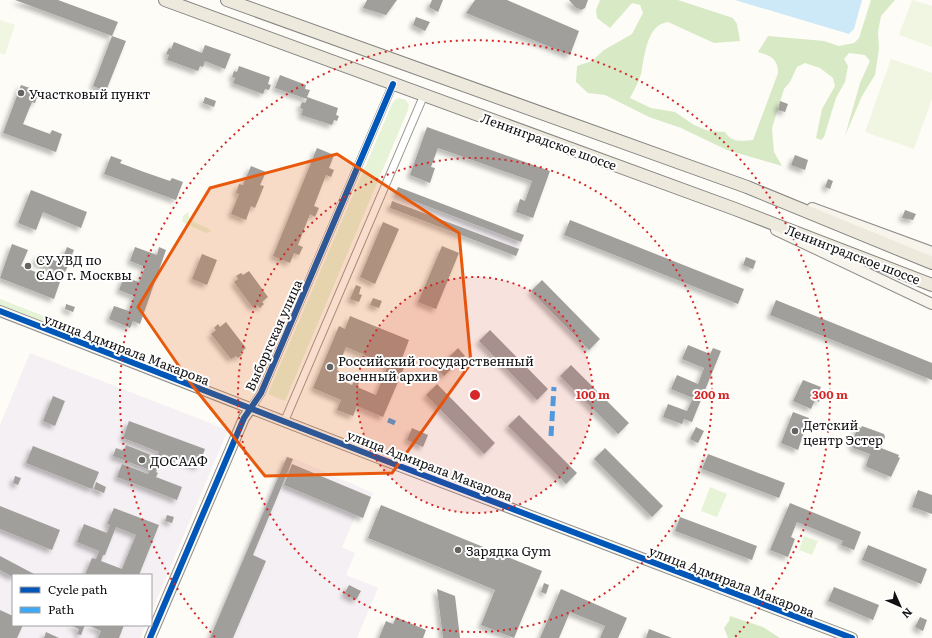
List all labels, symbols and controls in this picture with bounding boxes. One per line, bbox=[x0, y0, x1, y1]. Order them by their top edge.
place label: Участковый пункт bbox=[29, 84, 151, 103]
marker: Участковый пункт bbox=[16, 88, 26, 98]
street label: Ленинградское шоссе bbox=[478, 108, 620, 175]
street label: Ленинградское шоссе bbox=[783, 219, 924, 289]
place label: СУ УВД по САО г. Москвы bbox=[36, 250, 132, 284]
marker: СУ УВД по САО г. Москвы bbox=[23, 261, 33, 271]
street label: Выборгская улица bbox=[240, 276, 306, 394]
street label: улица Адмирала Макарова bbox=[41, 309, 213, 389]
place label: Российский государственный военный архив bbox=[338, 351, 534, 385]
marker: Российский государственный военный архив bbox=[325, 362, 335, 372]
text: 100 m bbox=[576, 385, 610, 403]
text: 200 m bbox=[694, 385, 730, 403]
text: 300 m bbox=[812, 385, 848, 403]
centre of rings bbox=[468, 388, 482, 402]
place label: Детский центр Эстер bbox=[803, 415, 883, 449]
street label: улица Адмирала Макарова bbox=[344, 425, 516, 505]
marker: Детский центр Эстер bbox=[790, 426, 800, 436]
place label: ДОСААФ bbox=[150, 451, 208, 470]
marker: ДОСААФ bbox=[137, 455, 147, 465]
place label: Зарядка Gym bbox=[466, 541, 551, 560]
street label: улица Адмирала Макарова bbox=[646, 541, 818, 621]
marker: Зарядка Gym bbox=[453, 545, 463, 555]
legend bbox=[12, 574, 152, 626]
text: Cycle path bbox=[48, 580, 108, 598]
north arrow bbox=[880, 586, 920, 626]
text: Path bbox=[48, 600, 74, 618]
text: N bbox=[899, 605, 917, 623]

